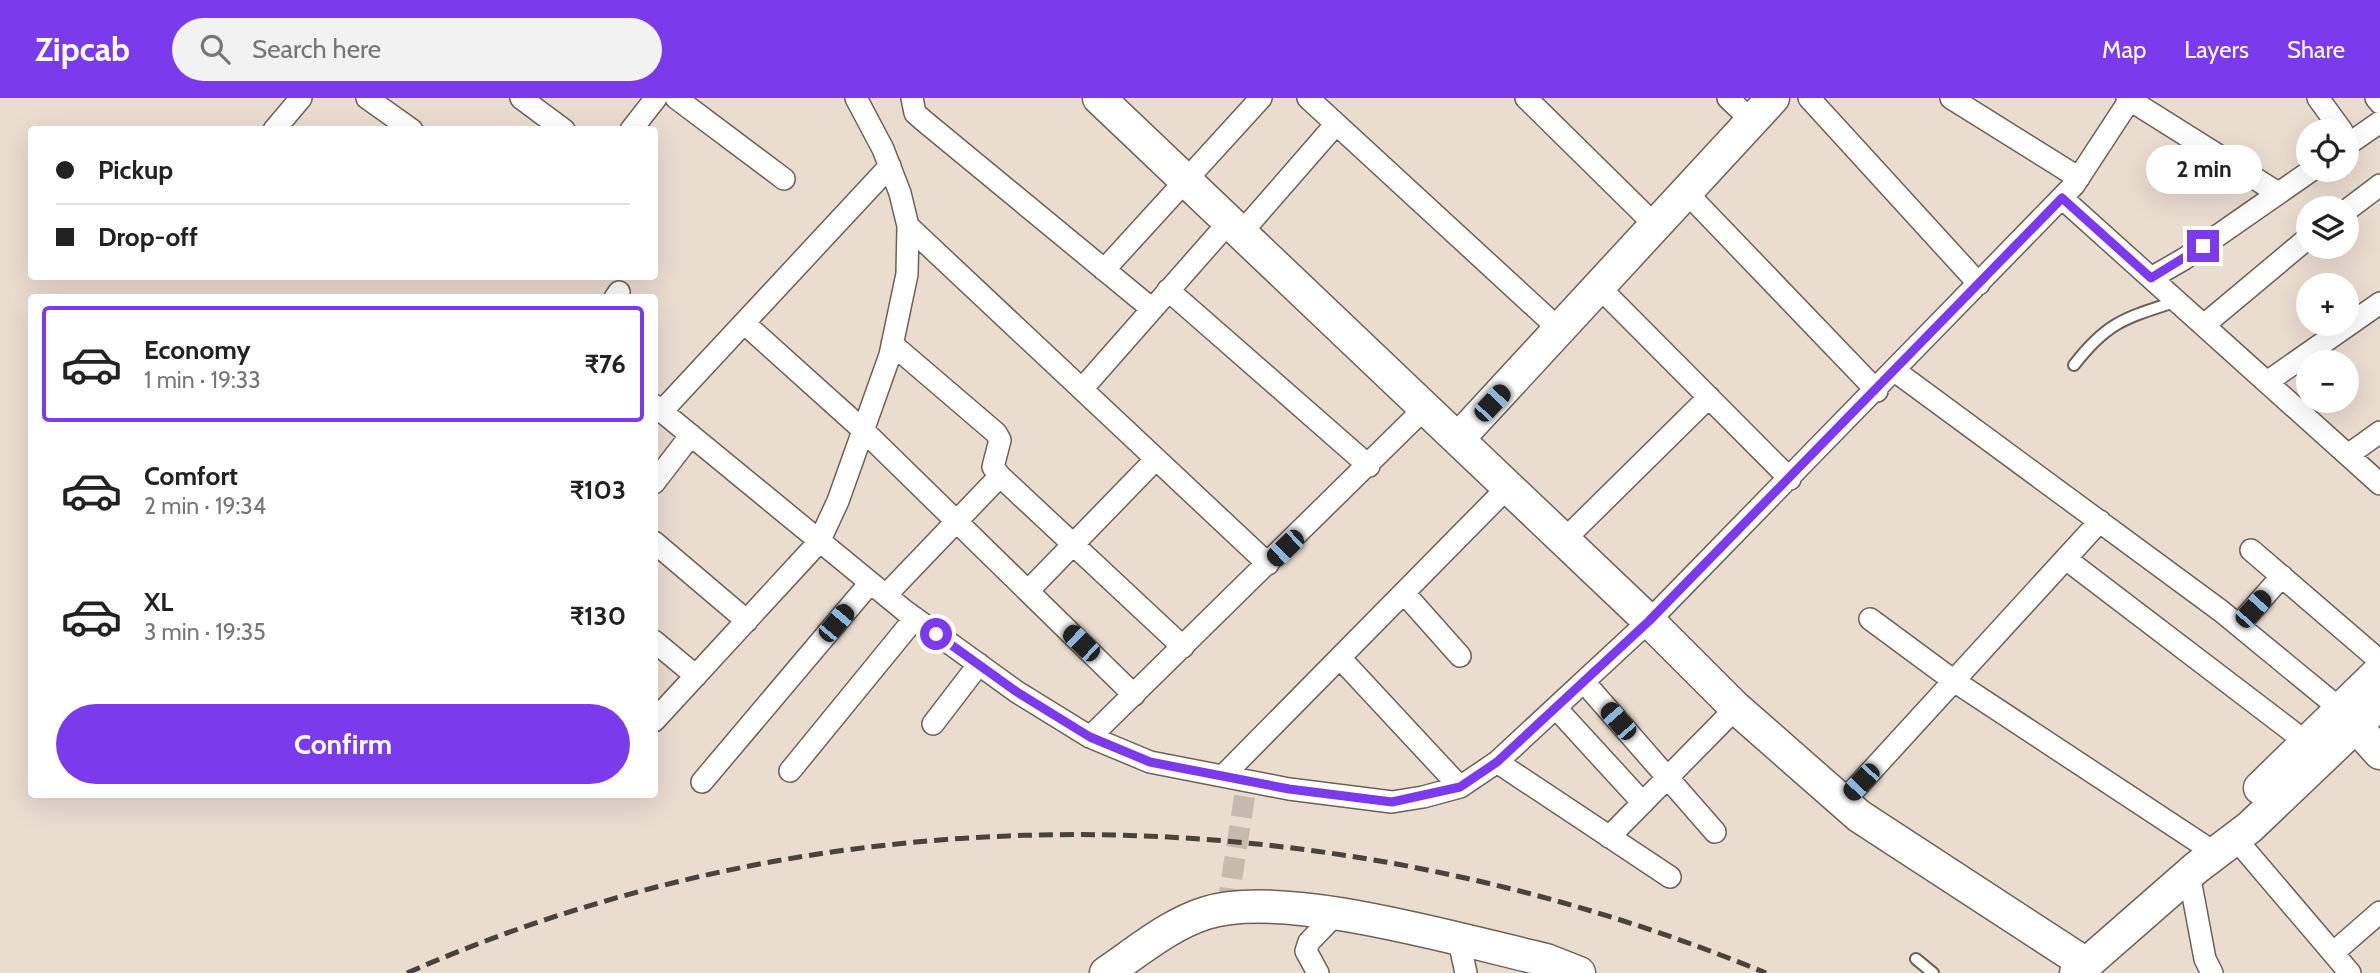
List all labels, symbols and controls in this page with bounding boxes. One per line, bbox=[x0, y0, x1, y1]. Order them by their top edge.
search box bbox=[172, 18, 662, 81]
text: Zipcab bbox=[35, 29, 130, 69]
icon: search bbox=[196, 30, 234, 68]
text: Search here bbox=[252, 33, 381, 65]
text: Map bbox=[2102, 35, 2146, 64]
text: Layers bbox=[2184, 35, 2249, 64]
text: Share bbox=[2287, 35, 2345, 64]
map controls bbox=[2296, 119, 2359, 413]
button: locate bbox=[2296, 119, 2359, 182]
callout: 2 min bbox=[2145, 144, 2261, 194]
text: Pickup bbox=[98, 154, 173, 186]
text: 2 min bbox=[2176, 155, 2232, 183]
button: layers bbox=[2296, 196, 2359, 259]
text: Drop-off bbox=[98, 221, 198, 253]
route end bbox=[2187, 230, 2219, 262]
button: + bbox=[2296, 273, 2359, 336]
icon: car bbox=[60, 333, 123, 396]
text: Economy bbox=[144, 334, 250, 366]
text: ₹76 bbox=[585, 348, 626, 380]
button: − bbox=[2296, 350, 2359, 413]
text: 1 min · 19:33 bbox=[144, 366, 261, 394]
car bbox=[1470, 380, 1515, 426]
icon: car bbox=[60, 459, 123, 522]
text: Comfort bbox=[144, 460, 238, 492]
text: ₹103 bbox=[570, 474, 626, 506]
text: 2 min · 19:34 bbox=[144, 492, 266, 520]
car bbox=[1263, 526, 1308, 570]
icon: car bbox=[60, 585, 123, 648]
text: XL bbox=[144, 586, 173, 618]
car bbox=[2232, 586, 2275, 632]
text: ₹130 bbox=[570, 600, 626, 632]
car bbox=[815, 600, 858, 646]
text: 3 min · 19:35 bbox=[144, 618, 266, 646]
route start bbox=[920, 618, 952, 650]
car bbox=[1059, 621, 1104, 665]
car bbox=[1597, 698, 1640, 744]
button: Confirm bbox=[56, 704, 630, 784]
car bbox=[1839, 759, 1884, 805]

